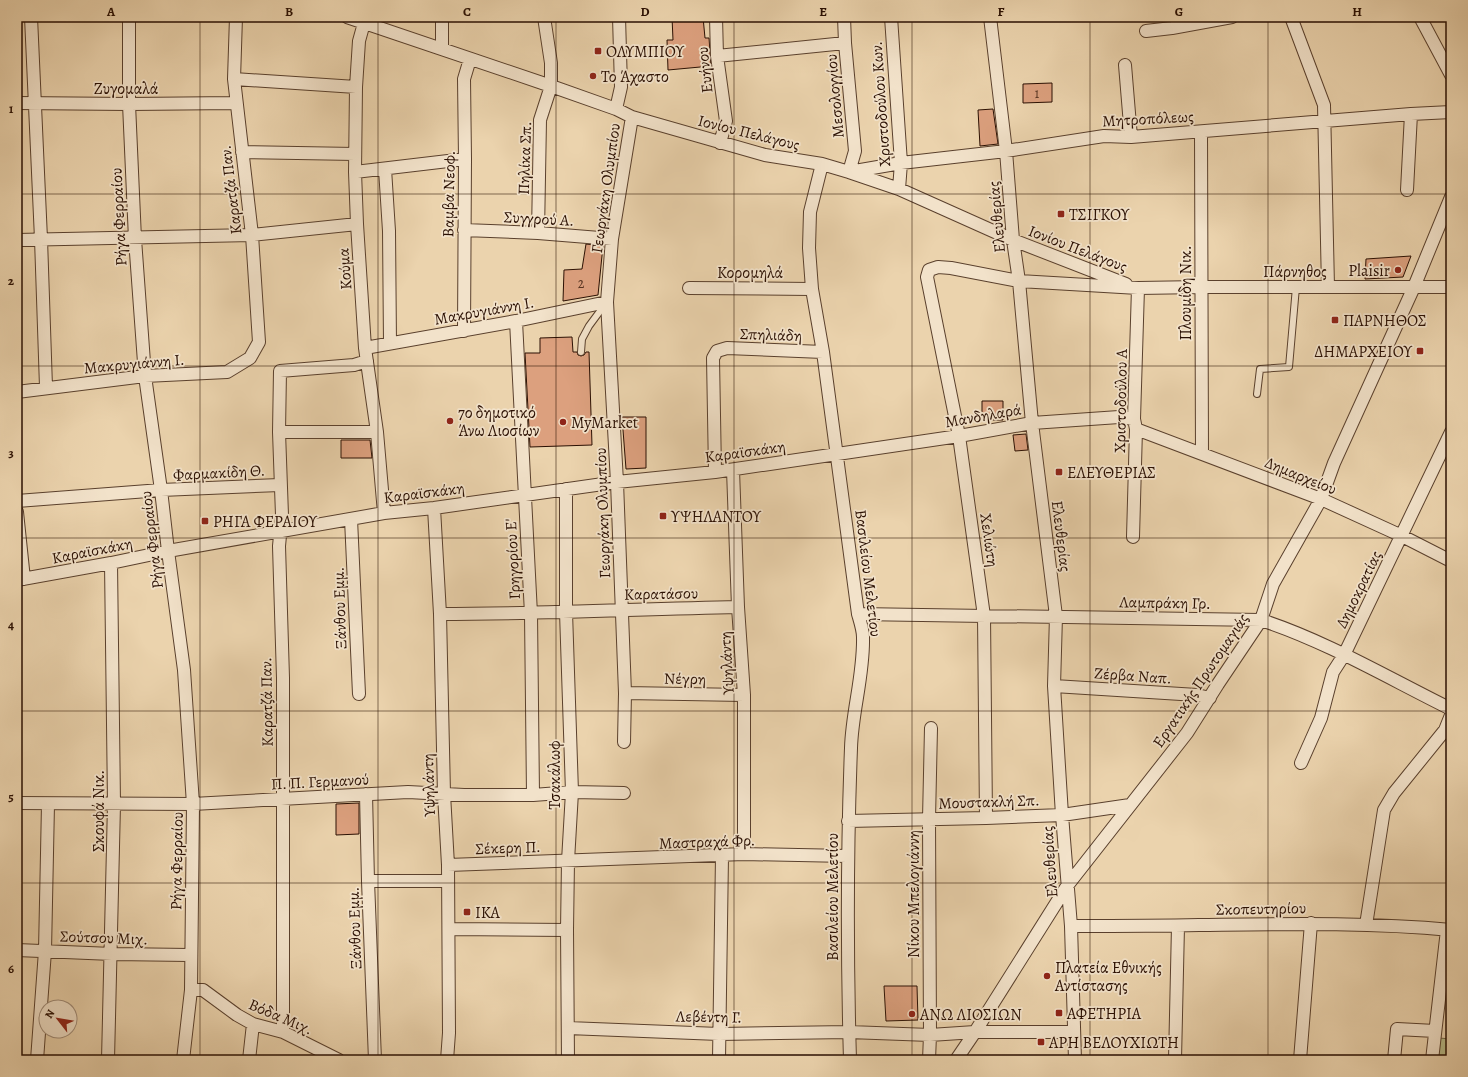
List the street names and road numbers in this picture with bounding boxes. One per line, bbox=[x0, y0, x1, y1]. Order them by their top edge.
street label: Χριστοδούλου Κων. bbox=[866, 40, 896, 167]
street label: Ευήνου bbox=[692, 46, 718, 94]
street label: Μεσολογγίου bbox=[820, 53, 850, 139]
street label: Ζυγομαλά bbox=[94, 78, 159, 100]
street label: Μητροπόλεως bbox=[1102, 106, 1195, 132]
street label: Ιονίου Πελάγους bbox=[695, 110, 802, 156]
street label: Πηλίκα Σπ. bbox=[513, 121, 537, 195]
street label: Γεωργάκη Ολυμπίου bbox=[586, 122, 626, 254]
street label: Καρατζά Παν. bbox=[215, 144, 247, 236]
street label: Βαμβα Νεοφ. bbox=[437, 150, 461, 238]
street label: Ρήγα Φερραίου bbox=[105, 167, 133, 267]
street label: Ελευθερίας bbox=[983, 180, 1011, 254]
street label: Συγγρού Α. bbox=[503, 206, 575, 232]
street label: Ιονίου Πελάγους bbox=[1025, 220, 1130, 278]
street label: Πλουμίδη Νικ. bbox=[1175, 245, 1197, 341]
street label: Κούμα bbox=[333, 247, 357, 291]
street label: Πάρνηθος bbox=[1263, 261, 1327, 283]
street label: Κορομηλά bbox=[717, 262, 783, 284]
street label: Μακρυγιάννη Ι. bbox=[433, 291, 536, 331]
street label: Σπηλιάδη bbox=[739, 323, 802, 347]
street label: Χριστοδούλου Α bbox=[1109, 348, 1133, 453]
street label: Μακρυγιάννη Ι. bbox=[83, 349, 185, 379]
street label: Μανδηλαρά bbox=[943, 398, 1023, 434]
street label: Καραϊσκάκη bbox=[703, 435, 787, 469]
street label: Γεωργάκη Ολυμπίου bbox=[590, 447, 616, 579]
street label: Δημαρχείου bbox=[1261, 452, 1340, 500]
street label: Φαρμακίδη Θ. bbox=[172, 460, 266, 486]
street label: Καραϊσκάκη bbox=[382, 477, 466, 509]
street label: Ρήγα Φερραίου bbox=[135, 490, 169, 590]
street label: Ελευθερίας bbox=[1046, 499, 1076, 573]
street label: Βασιλείου Μελετίου bbox=[849, 508, 887, 638]
street label: Χελιώτη bbox=[974, 512, 1004, 568]
street label: Γρηγορίου Ε' bbox=[500, 518, 526, 600]
street label: Καραϊσκάκη bbox=[50, 532, 134, 570]
street label: Δημοκρατίας bbox=[1331, 547, 1387, 632]
street label: Ξάνθου Εμμ. bbox=[328, 566, 352, 649]
street label: Καρατάσου bbox=[624, 582, 698, 606]
street label: Λαμπράκη Γρ. bbox=[1118, 591, 1211, 615]
street label: Εργατικής Πρωτομαγιάς bbox=[1148, 609, 1254, 752]
street label: Υψηλάντη bbox=[714, 631, 740, 696]
street label: Καρατζά Παν. bbox=[255, 657, 279, 747]
street label: Ζέρβα Ναπ. bbox=[1093, 662, 1173, 690]
street label: Νέγρη bbox=[664, 668, 706, 690]
street label: Τσακάλωφ bbox=[544, 740, 566, 810]
street label: Υψηλάντη bbox=[417, 753, 441, 818]
street label: Π. Π. Γερμανού bbox=[270, 768, 370, 796]
street label: Σκουφά Νικ. bbox=[88, 770, 110, 852]
street label: Μουστακλή Σπ. bbox=[938, 789, 1040, 815]
street label: Ρήγα Φερραίου bbox=[165, 812, 189, 910]
street label: Ελευθερίας bbox=[1037, 825, 1063, 898]
street label: Μαστραχά Φρ. bbox=[658, 829, 756, 855]
street label: Νίκου Μπελογιάννη bbox=[903, 830, 925, 958]
street label: Βασιλείου Μελετίου bbox=[822, 833, 844, 961]
street label: Σέκερη Π. bbox=[475, 836, 541, 860]
street label: Ξάνθου Εμμ. bbox=[343, 886, 367, 969]
street label: Σκοπευτηρίου bbox=[1216, 897, 1306, 921]
street label: Σούτσου Μιχ. bbox=[60, 925, 148, 951]
street label: Βόδα Μιχ. bbox=[245, 994, 316, 1040]
street label: Λεβέντη Γ. bbox=[675, 1005, 742, 1029]

